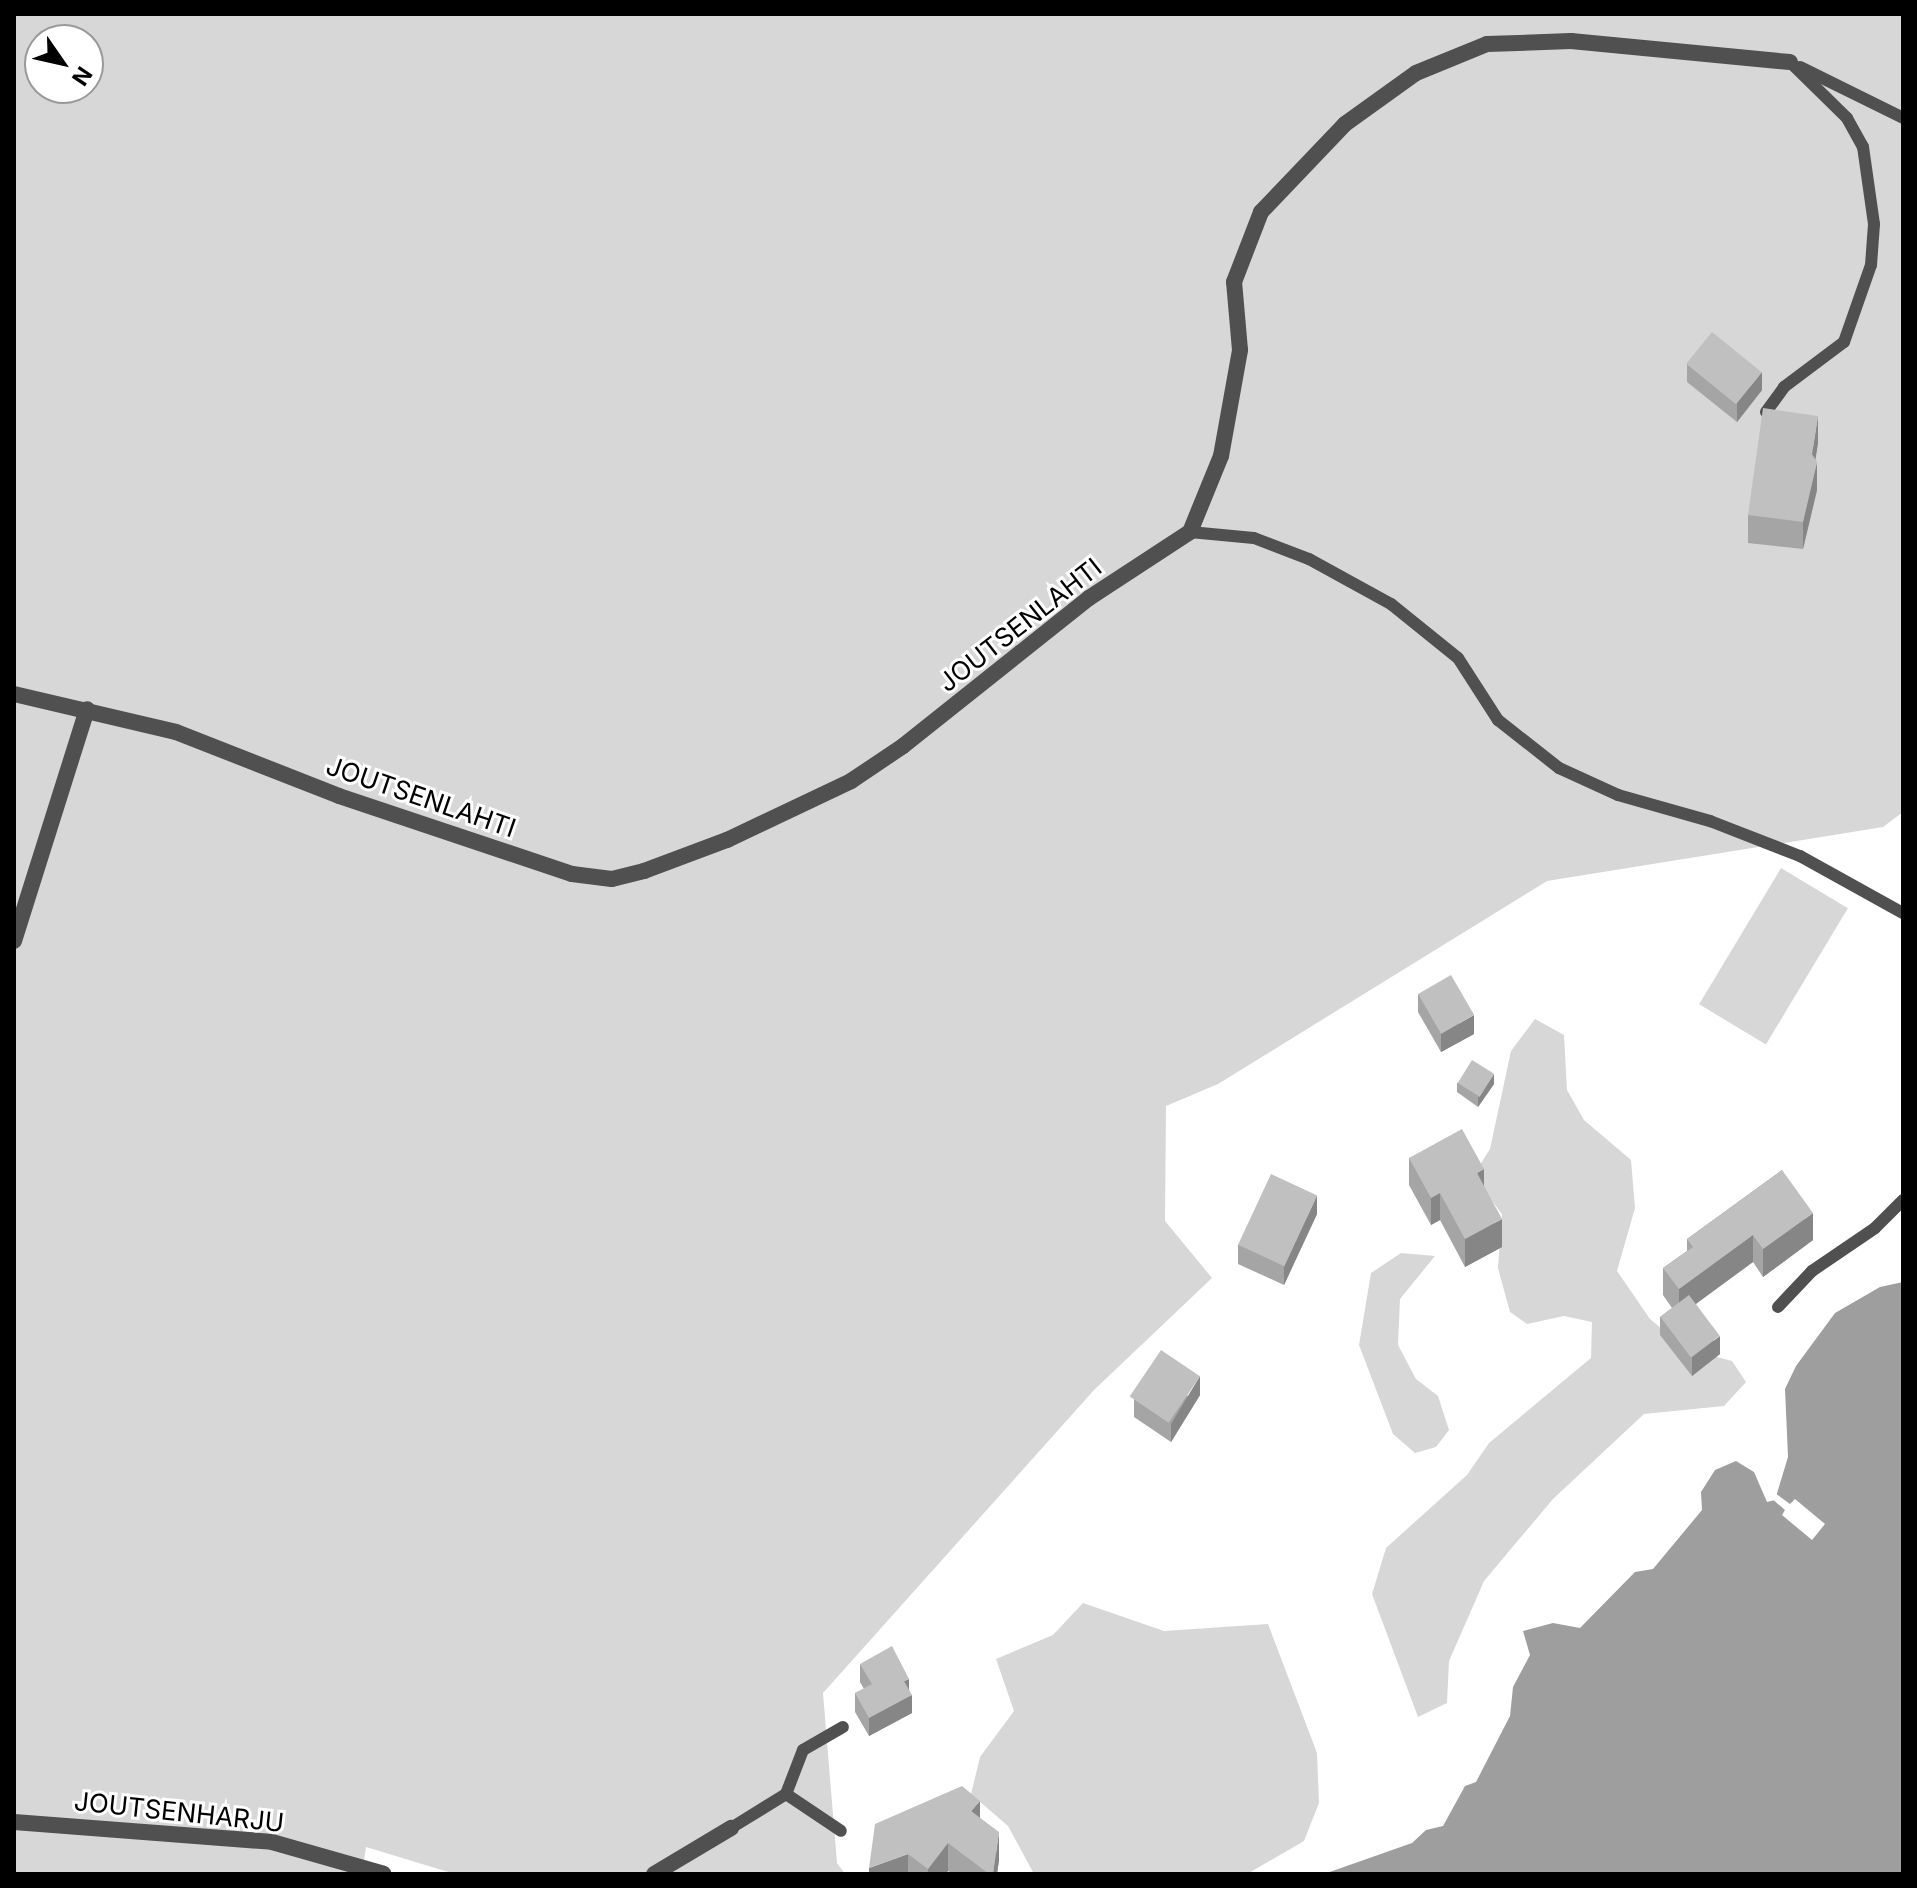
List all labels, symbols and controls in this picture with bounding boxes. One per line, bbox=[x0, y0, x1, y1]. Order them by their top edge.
north arrow bbox=[24, 24, 104, 104]
text: N bbox=[67, 62, 98, 91]
street label: JOUTSENLAHTI bbox=[932, 552, 1108, 698]
street label: JOUTSENLAHTI bbox=[322, 750, 520, 844]
street label: JOUTSENHARJU bbox=[72, 1785, 286, 1839]

